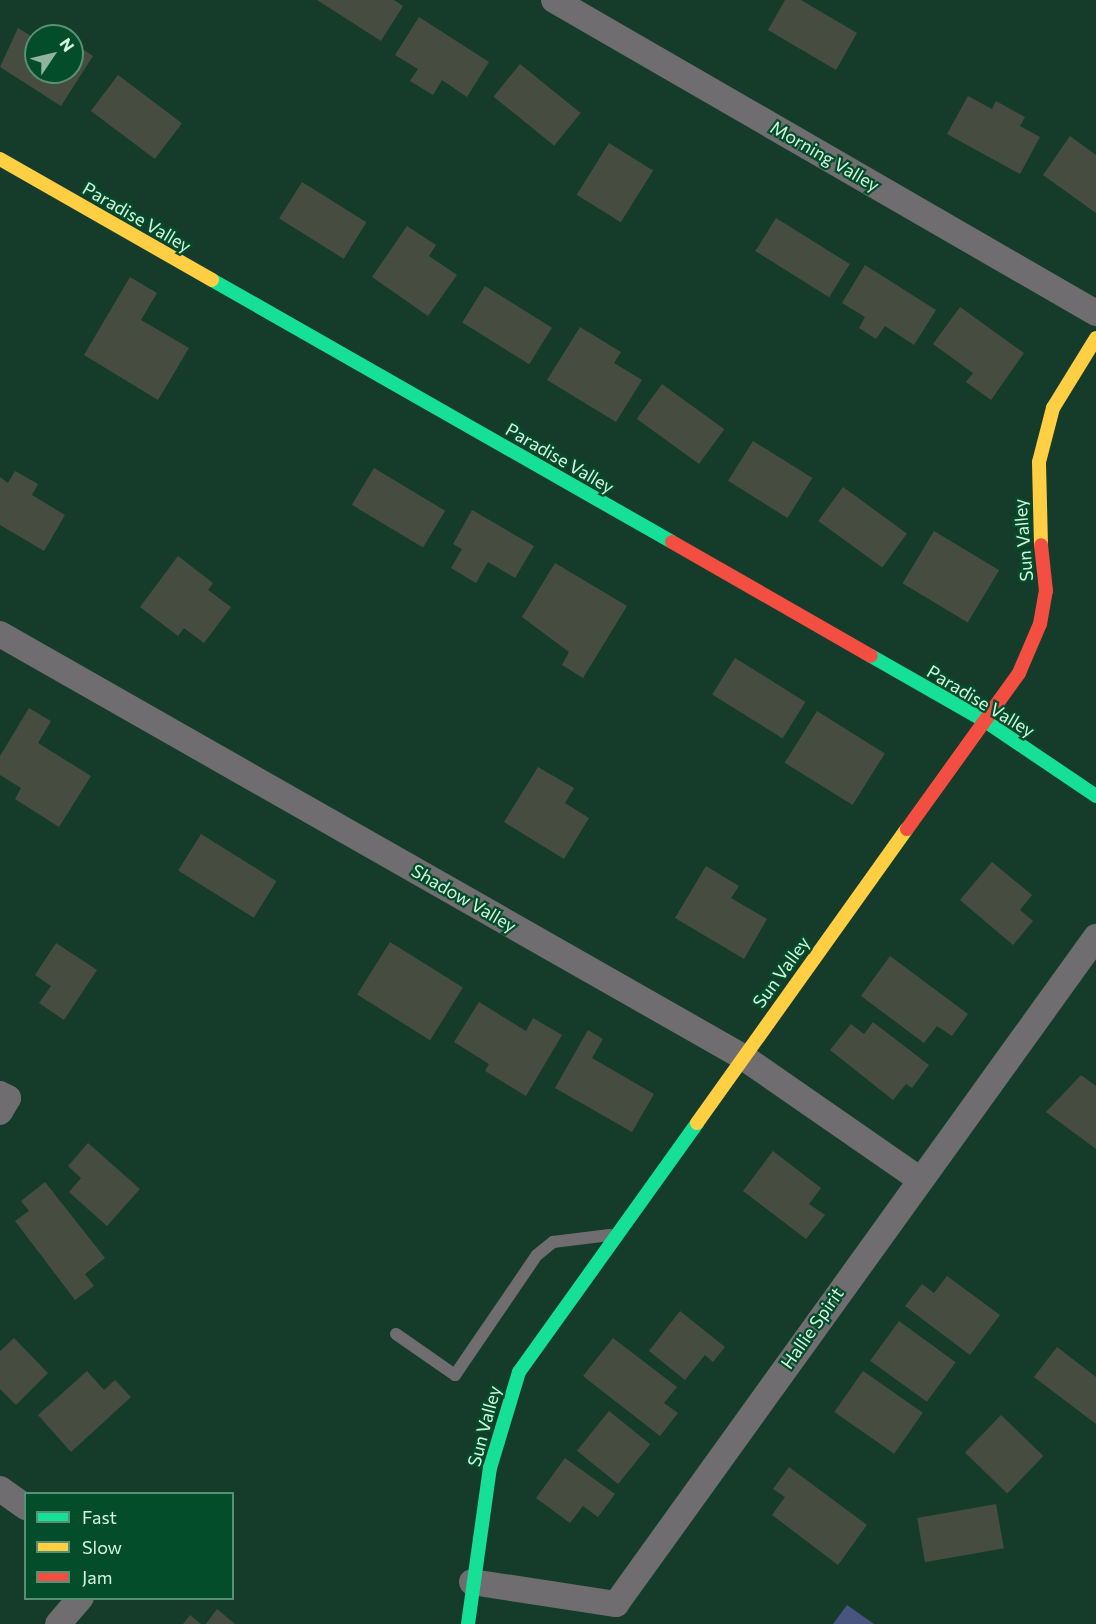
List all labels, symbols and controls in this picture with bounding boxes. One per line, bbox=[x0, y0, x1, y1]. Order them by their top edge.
north arrow bbox=[24, 24, 84, 84]
text: N bbox=[56, 34, 79, 55]
street label: Morning Valley bbox=[767, 116, 883, 196]
street label: Paradise Valley bbox=[79, 177, 195, 257]
street label: Paradise Valley bbox=[502, 418, 618, 498]
street label: Sun Valley bbox=[1009, 498, 1037, 582]
street label: Paradise Valley bbox=[923, 660, 1039, 742]
street label: Shadow Valley bbox=[408, 859, 520, 937]
street label: Sun Valley bbox=[748, 932, 814, 1012]
street label: Hallie Spirit bbox=[776, 1283, 848, 1373]
street label: Sun Valley bbox=[463, 1383, 505, 1469]
legend bbox=[24, 1492, 234, 1600]
text: Fast bbox=[82, 1506, 117, 1528]
text: Slow bbox=[82, 1536, 122, 1558]
text: Jam bbox=[82, 1566, 112, 1588]

